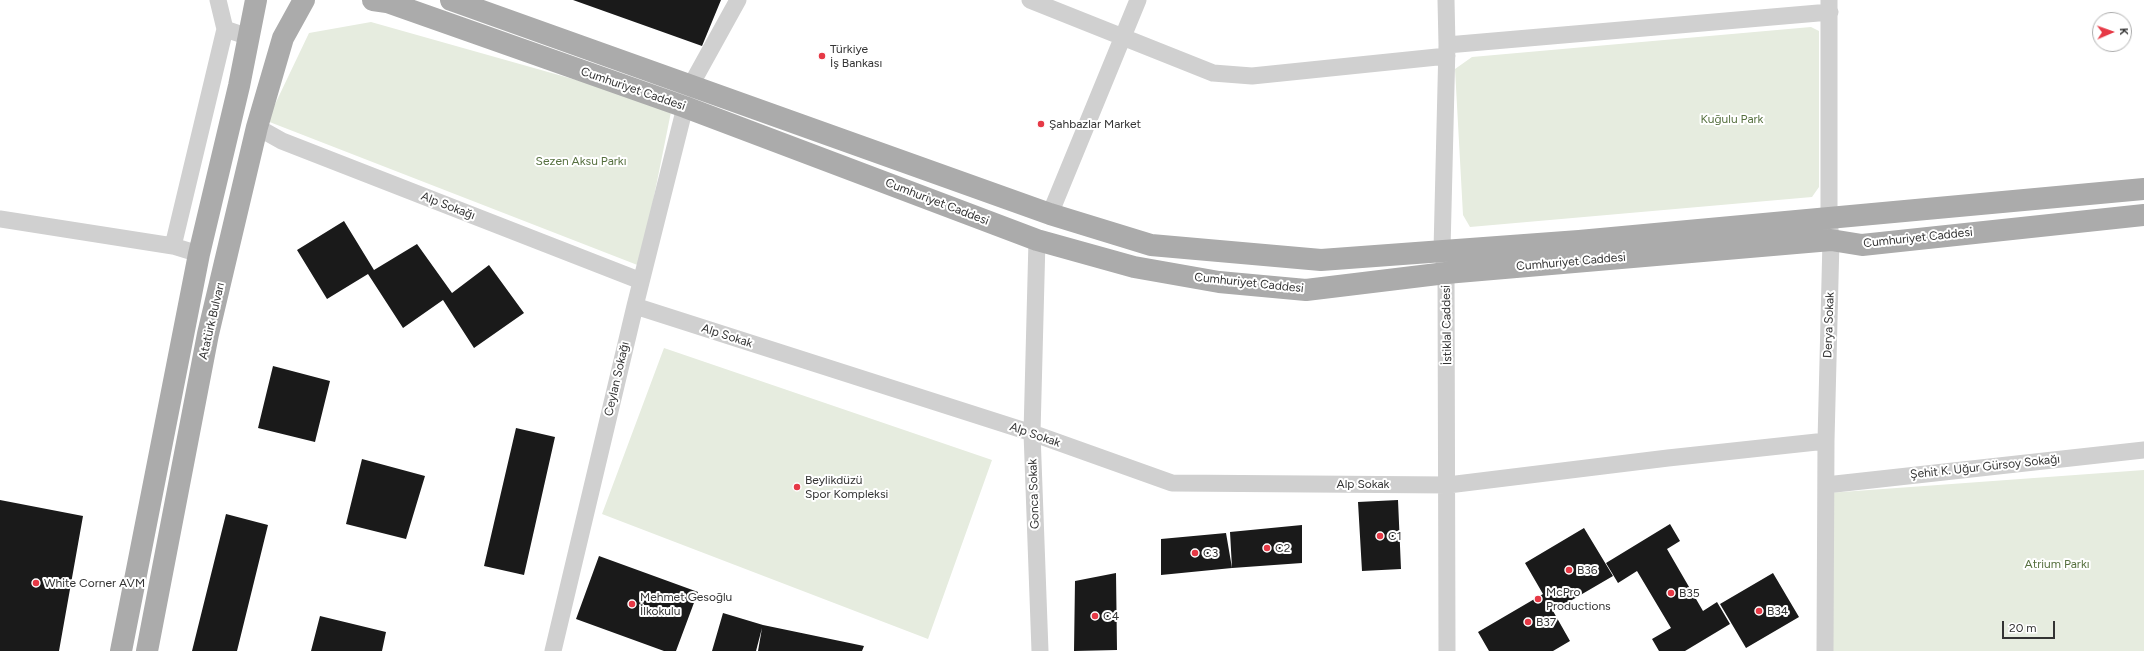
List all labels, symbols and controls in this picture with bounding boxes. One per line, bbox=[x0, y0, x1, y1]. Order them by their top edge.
north arrow bbox=[2092, 12, 2132, 52]
text: K bbox=[2117, 28, 2130, 35]
place label: Türkiye İş Bankası bbox=[830, 42, 882, 70]
marker: Türkiye İş Bankası bbox=[817, 51, 827, 61]
street label: Cumhuriyet Caddesi bbox=[579, 64, 687, 114]
park label: Kuğulu Park bbox=[1701, 112, 1763, 126]
place label: Şahbazlar Market bbox=[1049, 117, 1141, 131]
marker: Şahbazlar Market bbox=[1036, 119, 1046, 129]
park label: Sezen Aksu Parkı bbox=[536, 154, 626, 168]
street label: Cumhuriyet Caddesi bbox=[883, 176, 991, 228]
street label: Alp Sokağı bbox=[419, 189, 477, 223]
street label: Cumhuriyet Caddesi bbox=[1863, 225, 1973, 251]
street label: Cumhuriyet Caddesi bbox=[1516, 250, 1626, 274]
street label: Cumhuriyet Caddesi bbox=[1194, 270, 1304, 296]
street label: Atatürk Bulvarı bbox=[196, 281, 228, 361]
street label: İstiklal Caddesi bbox=[1439, 285, 1455, 365]
street label: Derya Sokak bbox=[1821, 292, 1837, 358]
street label: Alp Sokak bbox=[700, 321, 754, 351]
street label: Ceylan Sokağı bbox=[601, 340, 633, 418]
street label: Alp Sokak bbox=[1008, 420, 1062, 450]
street label: Şehit K. Uğur Gürsoy Sokağı bbox=[1909, 452, 2061, 482]
street label: Gonca Sokak bbox=[1026, 459, 1042, 529]
place label: Beylikdüzü Spor Kompleksi bbox=[805, 473, 888, 501]
street label: Alp Sokak bbox=[1337, 477, 1389, 491]
marker: Beylikdüzü Spor Kompleksi bbox=[792, 482, 802, 492]
place label: C1 bbox=[1388, 529, 1402, 543]
marker: C1 bbox=[1375, 531, 1385, 541]
place label: C2 bbox=[1275, 541, 1290, 555]
marker: C2 bbox=[1262, 543, 1272, 553]
place label: C3 bbox=[1203, 546, 1218, 560]
marker: C3 bbox=[1190, 548, 1200, 558]
park label: Atrium Parkı bbox=[2025, 557, 2089, 571]
place label: B36 bbox=[1577, 563, 1598, 577]
marker: B36 bbox=[1564, 565, 1574, 575]
place label: White Corner AVM bbox=[44, 576, 145, 590]
marker: White Corner AVM bbox=[31, 578, 41, 588]
place label: McPro Productions bbox=[1546, 585, 1611, 613]
place label: B35 bbox=[1679, 586, 1700, 600]
marker: B35 bbox=[1666, 588, 1676, 598]
place label: Mehmet Gesoğlu İlkokulu bbox=[640, 590, 732, 618]
marker: McPro Productions bbox=[1533, 594, 1543, 604]
marker: Mehmet Gesoğlu İlkokulu bbox=[627, 599, 637, 609]
place label: B34 bbox=[1767, 604, 1788, 618]
marker: B34 bbox=[1754, 606, 1764, 616]
place label: C4 bbox=[1103, 609, 1119, 623]
marker: C4 bbox=[1090, 611, 1100, 621]
scale bar bbox=[2004, 613, 2057, 639]
place label: B37 bbox=[1536, 615, 1556, 629]
marker: B37 bbox=[1523, 617, 1533, 627]
text: 20 m bbox=[2009, 621, 2037, 635]

